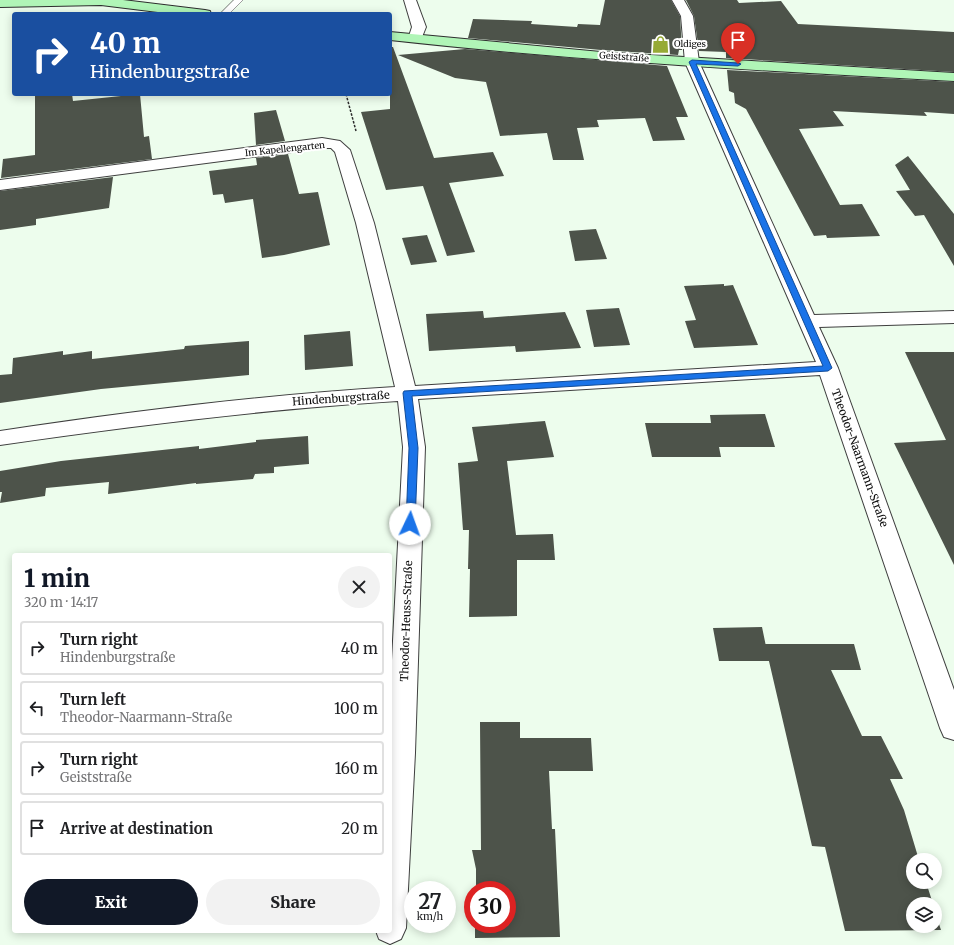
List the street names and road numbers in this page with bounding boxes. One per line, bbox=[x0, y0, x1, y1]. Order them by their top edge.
street label: Geiststraße bbox=[599, 49, 650, 64]
street label: Im Kapellengarten bbox=[244, 139, 326, 158]
street label: Theodor-Naarmann-Straße bbox=[828, 387, 892, 529]
street label: Hindenburgstraße bbox=[292, 388, 390, 408]
street label: Theodor-Heuss-Straße bbox=[397, 560, 415, 682]

